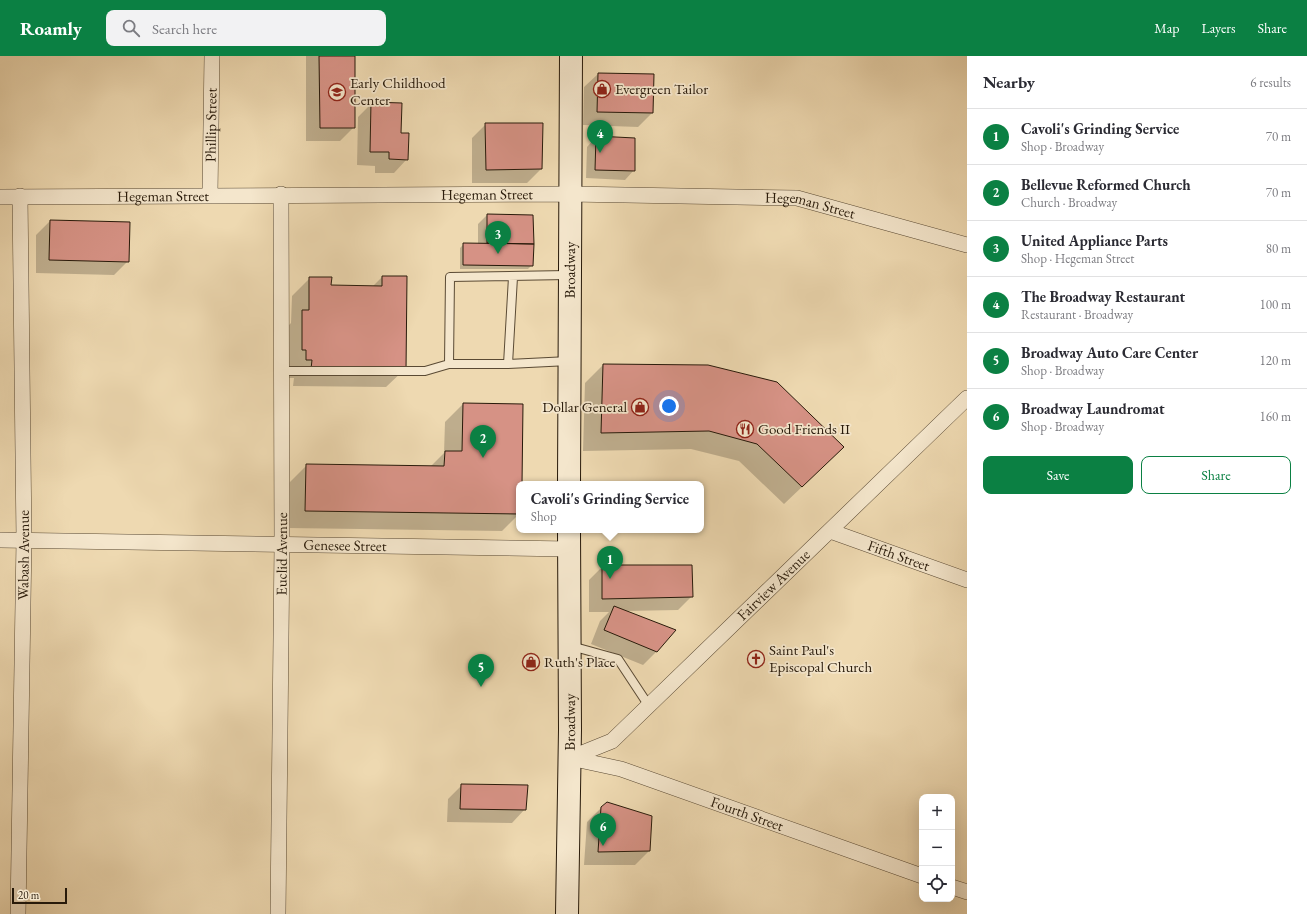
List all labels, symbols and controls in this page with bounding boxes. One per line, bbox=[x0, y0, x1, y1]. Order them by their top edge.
search box bbox=[106, 10, 386, 46]
text: Roamly bbox=[20, 16, 82, 41]
icon: search bbox=[120, 17, 142, 39]
text: Search here bbox=[152, 19, 217, 38]
text: Map bbox=[1154, 19, 1179, 37]
text: Layers bbox=[1201, 19, 1236, 37]
text: Share bbox=[1258, 19, 1287, 37]
text: Nearby bbox=[983, 71, 1035, 93]
place label: Early Childhood Center bbox=[350, 73, 446, 109]
text: 6 results bbox=[1250, 74, 1291, 91]
shop icon: Evergreen Tailor bbox=[592, 79, 612, 99]
place label: Evergreen Tailor bbox=[615, 79, 708, 98]
school or university icon: Early Childhood Center bbox=[327, 82, 347, 102]
street label: Phillip Street bbox=[200, 87, 221, 162]
text: Cavoli's Grinding Service bbox=[1021, 119, 1179, 138]
pin: 4 bbox=[587, 120, 613, 153]
text: 1 bbox=[993, 128, 999, 145]
text: 70 m bbox=[1266, 128, 1291, 145]
text: Shop · Broadway bbox=[1021, 138, 1104, 155]
text: Bellevue Reformed Church bbox=[1021, 175, 1191, 194]
street label: Hegeman Street bbox=[441, 184, 533, 204]
text: 2 bbox=[993, 184, 999, 201]
text: 70 m bbox=[1266, 184, 1291, 201]
street label: Hegeman Street bbox=[117, 186, 209, 205]
street label: Hegeman Street bbox=[765, 187, 858, 223]
text: Church · Broadway bbox=[1021, 194, 1117, 211]
pin: 3 bbox=[485, 221, 511, 254]
text: United Appliance Parts bbox=[1021, 231, 1168, 250]
text: 3 bbox=[993, 240, 999, 257]
text: 80 m bbox=[1266, 240, 1291, 257]
street label: Broadway bbox=[560, 241, 579, 299]
text: Shop · Hegeman Street bbox=[1021, 250, 1134, 267]
text: The Broadway Restaurant bbox=[1021, 287, 1185, 306]
text: 4 bbox=[993, 296, 999, 313]
text: 100 m bbox=[1260, 296, 1291, 313]
text: Restaurant · Broadway bbox=[1021, 306, 1133, 323]
text: Broadway Auto Care Center bbox=[1021, 343, 1198, 362]
text: 5 bbox=[993, 352, 999, 369]
text: 120 m bbox=[1260, 352, 1291, 369]
text: Shop · Broadway bbox=[1021, 362, 1104, 379]
your location bbox=[659, 396, 679, 416]
place label: Dollar General bbox=[542, 397, 627, 416]
shop icon: Dollar General bbox=[630, 397, 650, 417]
text: Broadway Laundromat bbox=[1021, 399, 1165, 418]
text: 6 bbox=[993, 408, 999, 425]
text: 160 m bbox=[1260, 408, 1291, 425]
text: Shop · Broadway bbox=[1021, 418, 1104, 435]
restaurant icon: Good Friends II bbox=[735, 419, 755, 439]
place label: Good Friends II bbox=[758, 419, 850, 438]
pin: 2 bbox=[470, 425, 496, 458]
button: Save bbox=[983, 456, 1133, 494]
button: Share bbox=[1141, 456, 1291, 494]
popup bbox=[516, 481, 704, 533]
text: Cavoli's Grinding Service bbox=[531, 489, 689, 508]
text: Shop bbox=[531, 508, 557, 525]
street label: Wabash Avenue bbox=[13, 510, 33, 600]
street label: Euclid Avenue bbox=[271, 512, 291, 596]
street label: Genesee Street bbox=[303, 535, 387, 555]
street label: Fifth Street bbox=[865, 535, 933, 575]
street label: Fairview Avenue bbox=[733, 545, 814, 624]
pin: 1 bbox=[597, 546, 623, 579]
place label: Saint Paul's Episcopal Church bbox=[769, 640, 872, 676]
church icon: Saint Paul's Episcopal Church bbox=[746, 649, 766, 669]
shop icon: Ruth's Place bbox=[521, 652, 541, 672]
place label: Ruth's Place bbox=[544, 652, 616, 671]
pin: 5 bbox=[468, 654, 494, 687]
street label: Broadway bbox=[560, 693, 579, 751]
street label: Fourth Street bbox=[708, 792, 787, 835]
map controls bbox=[919, 794, 955, 902]
button: + bbox=[919, 794, 955, 830]
pin: 6 bbox=[590, 813, 616, 846]
button: − bbox=[919, 830, 955, 866]
button: locate bbox=[919, 866, 955, 902]
scale bar bbox=[12, 886, 67, 905]
text: 20 m bbox=[18, 888, 39, 902]

